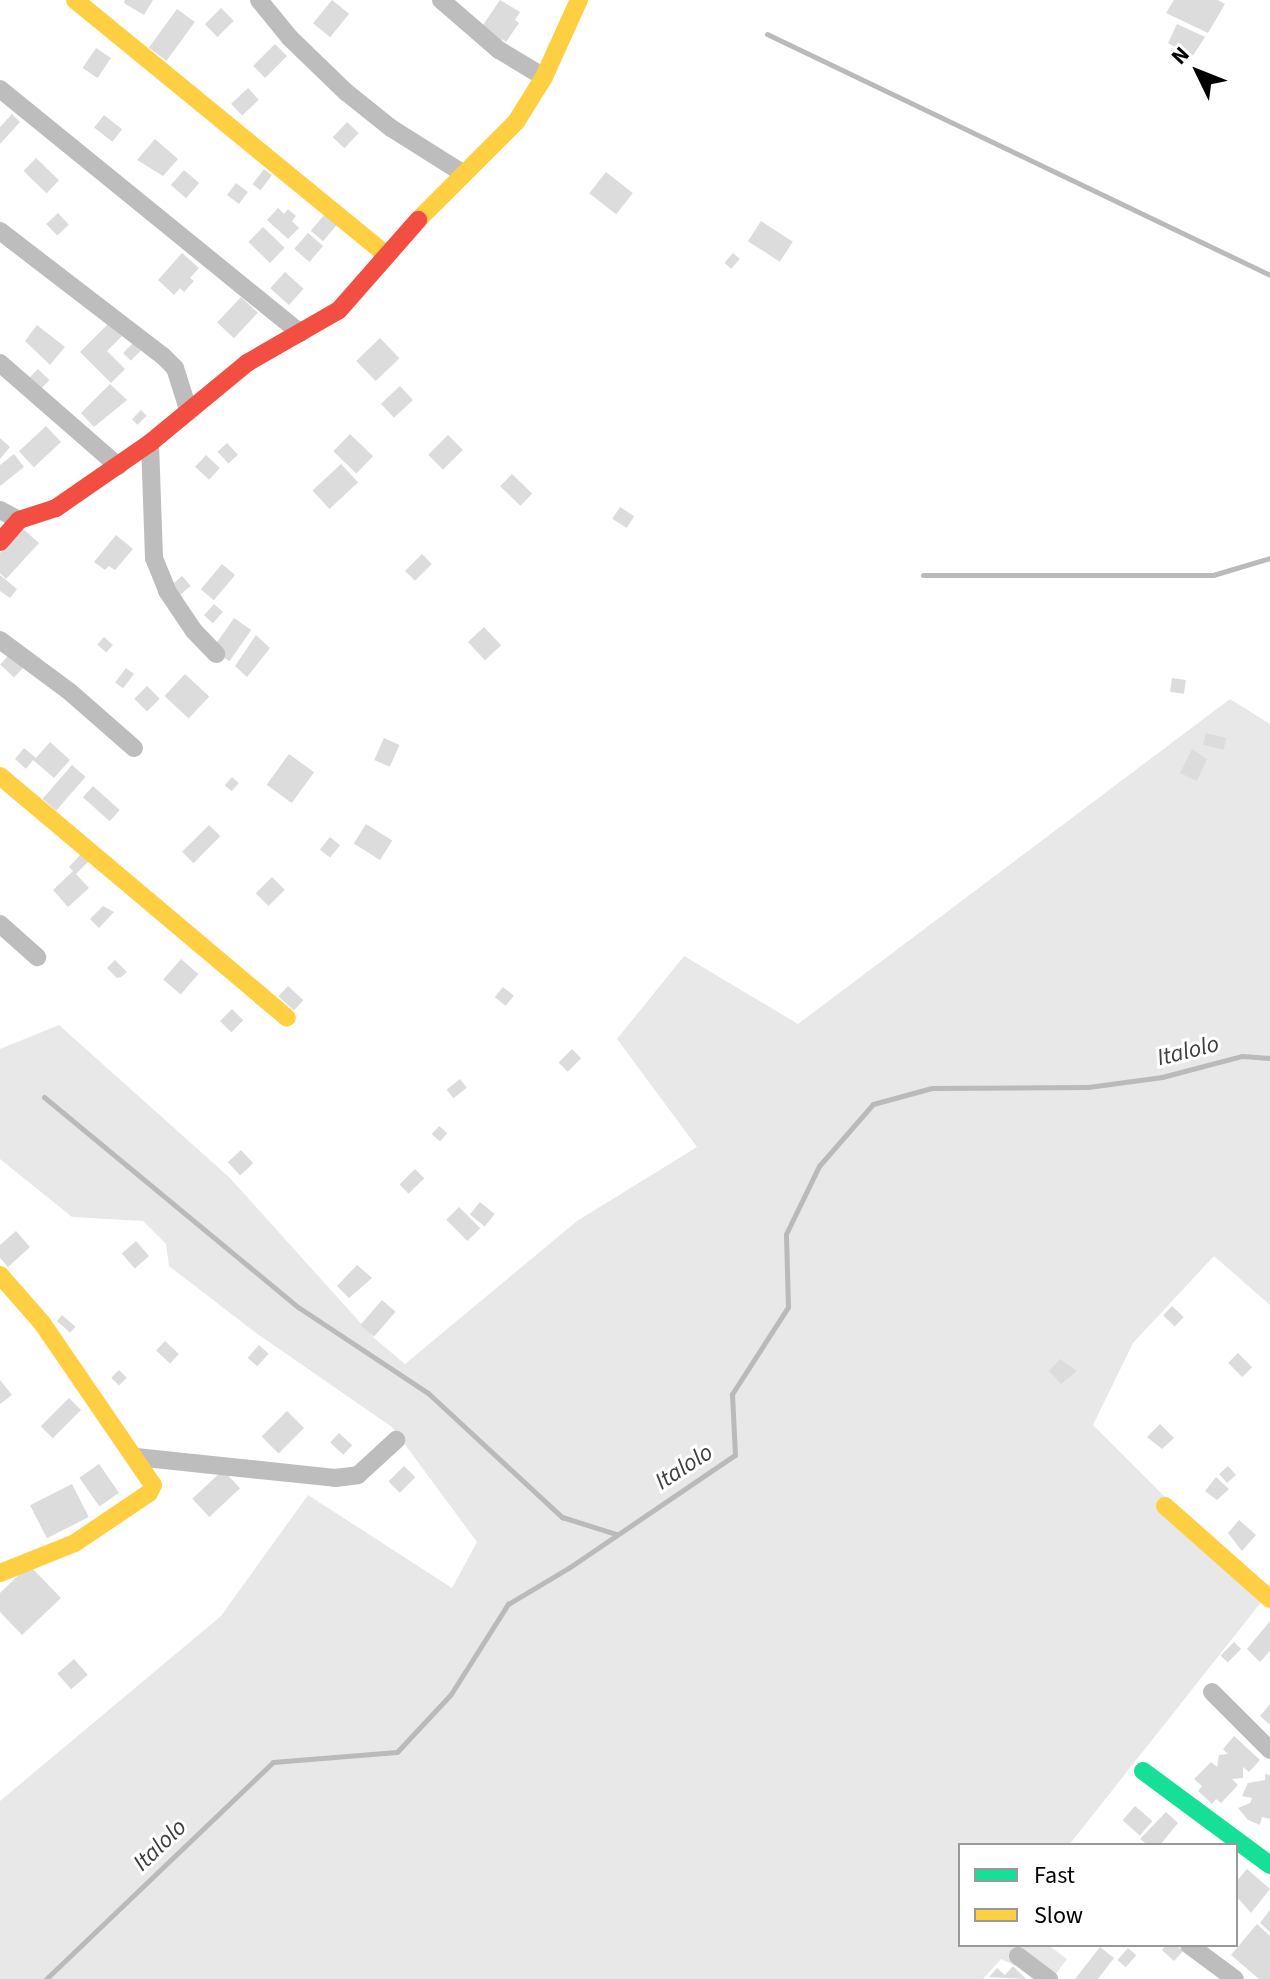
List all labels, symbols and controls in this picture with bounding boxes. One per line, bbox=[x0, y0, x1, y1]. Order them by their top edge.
north arrow bbox=[1158, 32, 1238, 112]
text: N bbox=[1164, 39, 1197, 72]
water label: Italolo bbox=[1154, 1029, 1222, 1073]
water label: Italolo bbox=[650, 1438, 718, 1496]
water label: Italolo bbox=[127, 1813, 193, 1877]
legend bbox=[958, 1843, 1238, 1947]
text: Fast bbox=[1034, 1858, 1075, 1893]
text: Slow bbox=[1034, 1898, 1083, 1933]

